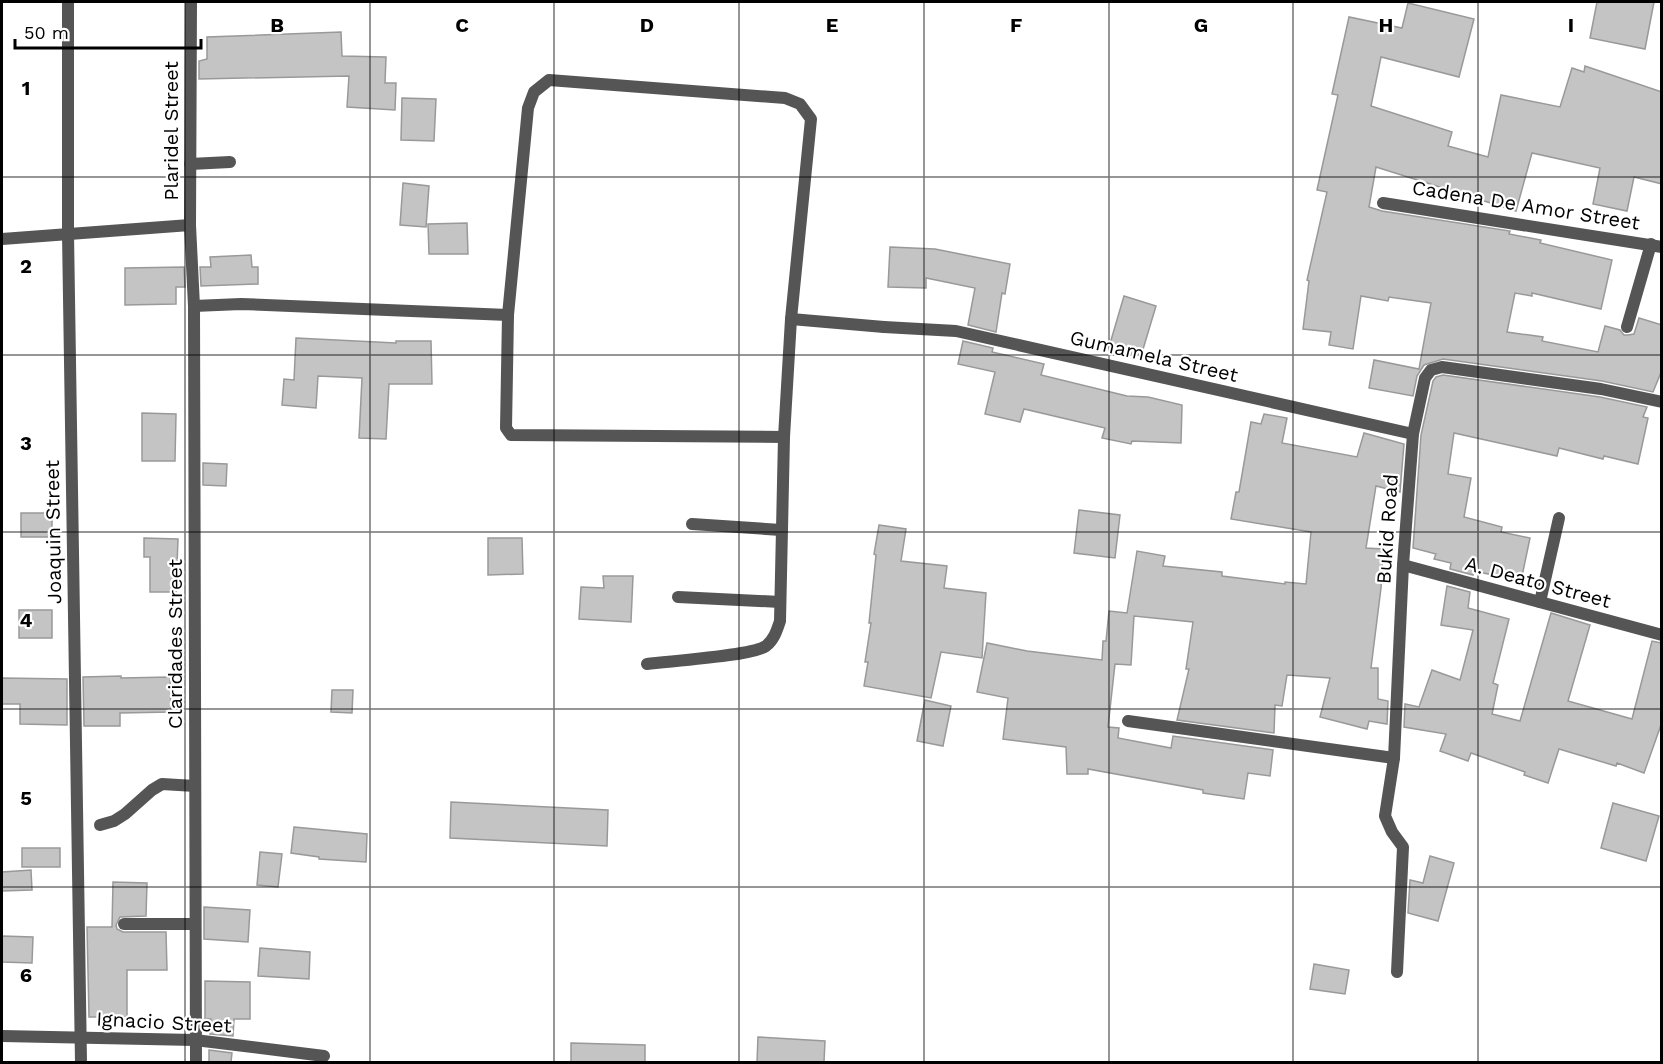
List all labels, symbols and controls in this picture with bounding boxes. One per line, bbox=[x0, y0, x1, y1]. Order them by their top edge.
scale bar bbox=[15, 12, 201, 50]
text: B bbox=[270, 13, 284, 37]
text: C bbox=[455, 13, 469, 37]
text: D bbox=[640, 13, 654, 37]
text: E bbox=[826, 13, 838, 37]
text: F bbox=[1010, 13, 1022, 37]
text: G bbox=[1194, 13, 1208, 37]
text: H bbox=[1379, 13, 1393, 37]
text: I bbox=[1568, 13, 1574, 37]
text: 50 m bbox=[24, 22, 69, 43]
street label: Plaridel Street bbox=[159, 61, 183, 201]
text: 1 bbox=[22, 76, 30, 100]
street label: Cadena De Amor Street bbox=[1410, 175, 1642, 235]
text: 2 bbox=[20, 254, 32, 278]
street label: Gumamela Street bbox=[1068, 325, 1241, 387]
text: 3 bbox=[20, 431, 32, 455]
street label: Joaquin Street bbox=[40, 459, 66, 604]
street label: Bukid Road bbox=[1371, 473, 1403, 585]
street label: A. Deato Street bbox=[1463, 551, 1614, 613]
street label: Claridades Street bbox=[163, 558, 187, 729]
text: 4 bbox=[20, 608, 33, 632]
text: 5 bbox=[20, 786, 32, 810]
text: 6 bbox=[20, 963, 32, 987]
street label: Ignacio Street bbox=[96, 1006, 233, 1038]

